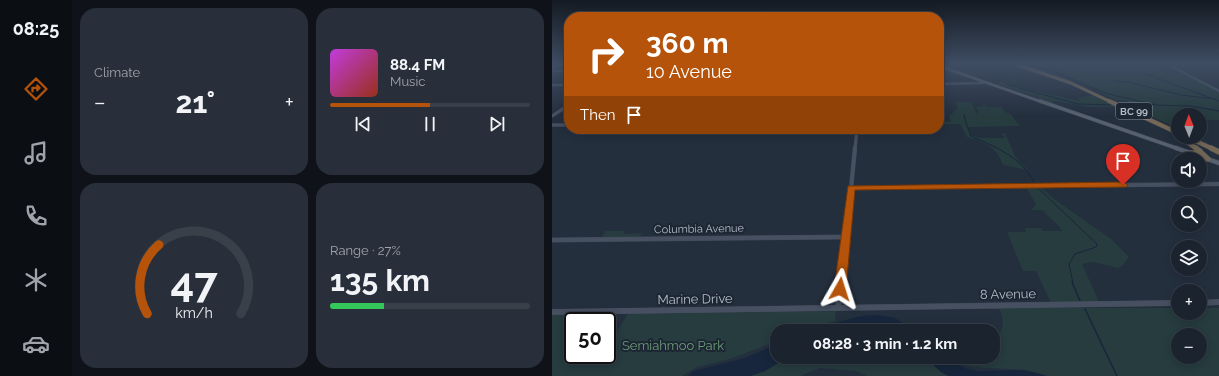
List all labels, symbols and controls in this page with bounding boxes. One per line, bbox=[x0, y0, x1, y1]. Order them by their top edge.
text: 08:25 bbox=[13, 18, 59, 39]
text: 360 m bbox=[646, 27, 729, 60]
icon: right bbox=[580, 28, 632, 80]
text: 88.4 FM bbox=[390, 56, 445, 74]
text: 10 Avenue bbox=[646, 61, 732, 82]
text: Climate bbox=[94, 65, 140, 80]
text: Music bbox=[390, 74, 425, 89]
icon: directions bbox=[22, 75, 50, 103]
text: 21° bbox=[176, 85, 215, 120]
text: − bbox=[94, 89, 106, 115]
text: + bbox=[285, 89, 294, 115]
road number: BC 99 bbox=[1116, 103, 1152, 119]
icon: arrive bbox=[623, 104, 645, 126]
text: Then bbox=[580, 106, 615, 124]
north arrow bbox=[1171, 108, 1207, 144]
map controls bbox=[1171, 108, 1207, 364]
icon: previous bbox=[352, 113, 374, 135]
icon: pause bbox=[419, 113, 441, 135]
icon: next bbox=[486, 113, 508, 135]
icon: music bbox=[22, 139, 50, 167]
pin bbox=[1106, 144, 1140, 185]
icon: arrive bbox=[1112, 150, 1134, 172]
button: sound bbox=[1171, 152, 1207, 188]
button: search bbox=[1171, 196, 1207, 232]
icon: phone bbox=[22, 202, 50, 230]
street label: Columbia Avenue bbox=[654, 222, 745, 236]
button: layers bbox=[1171, 240, 1207, 276]
text: Range · 27% bbox=[330, 243, 401, 258]
text: 47 bbox=[170, 257, 218, 306]
text: 135 km bbox=[330, 263, 430, 298]
icon: climate bbox=[22, 266, 50, 294]
position arrow bbox=[819, 268, 861, 310]
button: + bbox=[1171, 284, 1207, 320]
street label: 8 Avenue bbox=[980, 286, 1037, 302]
street label: Marine Drive bbox=[657, 291, 733, 307]
text: km/h bbox=[175, 304, 213, 320]
speed limit sign: 50 bbox=[564, 312, 616, 364]
button: − bbox=[1171, 328, 1207, 364]
icon: car bbox=[22, 330, 50, 358]
text: 08:28 · 3 min · 1.2 km bbox=[813, 335, 957, 353]
park label: Semiahmoo Park bbox=[622, 338, 724, 353]

